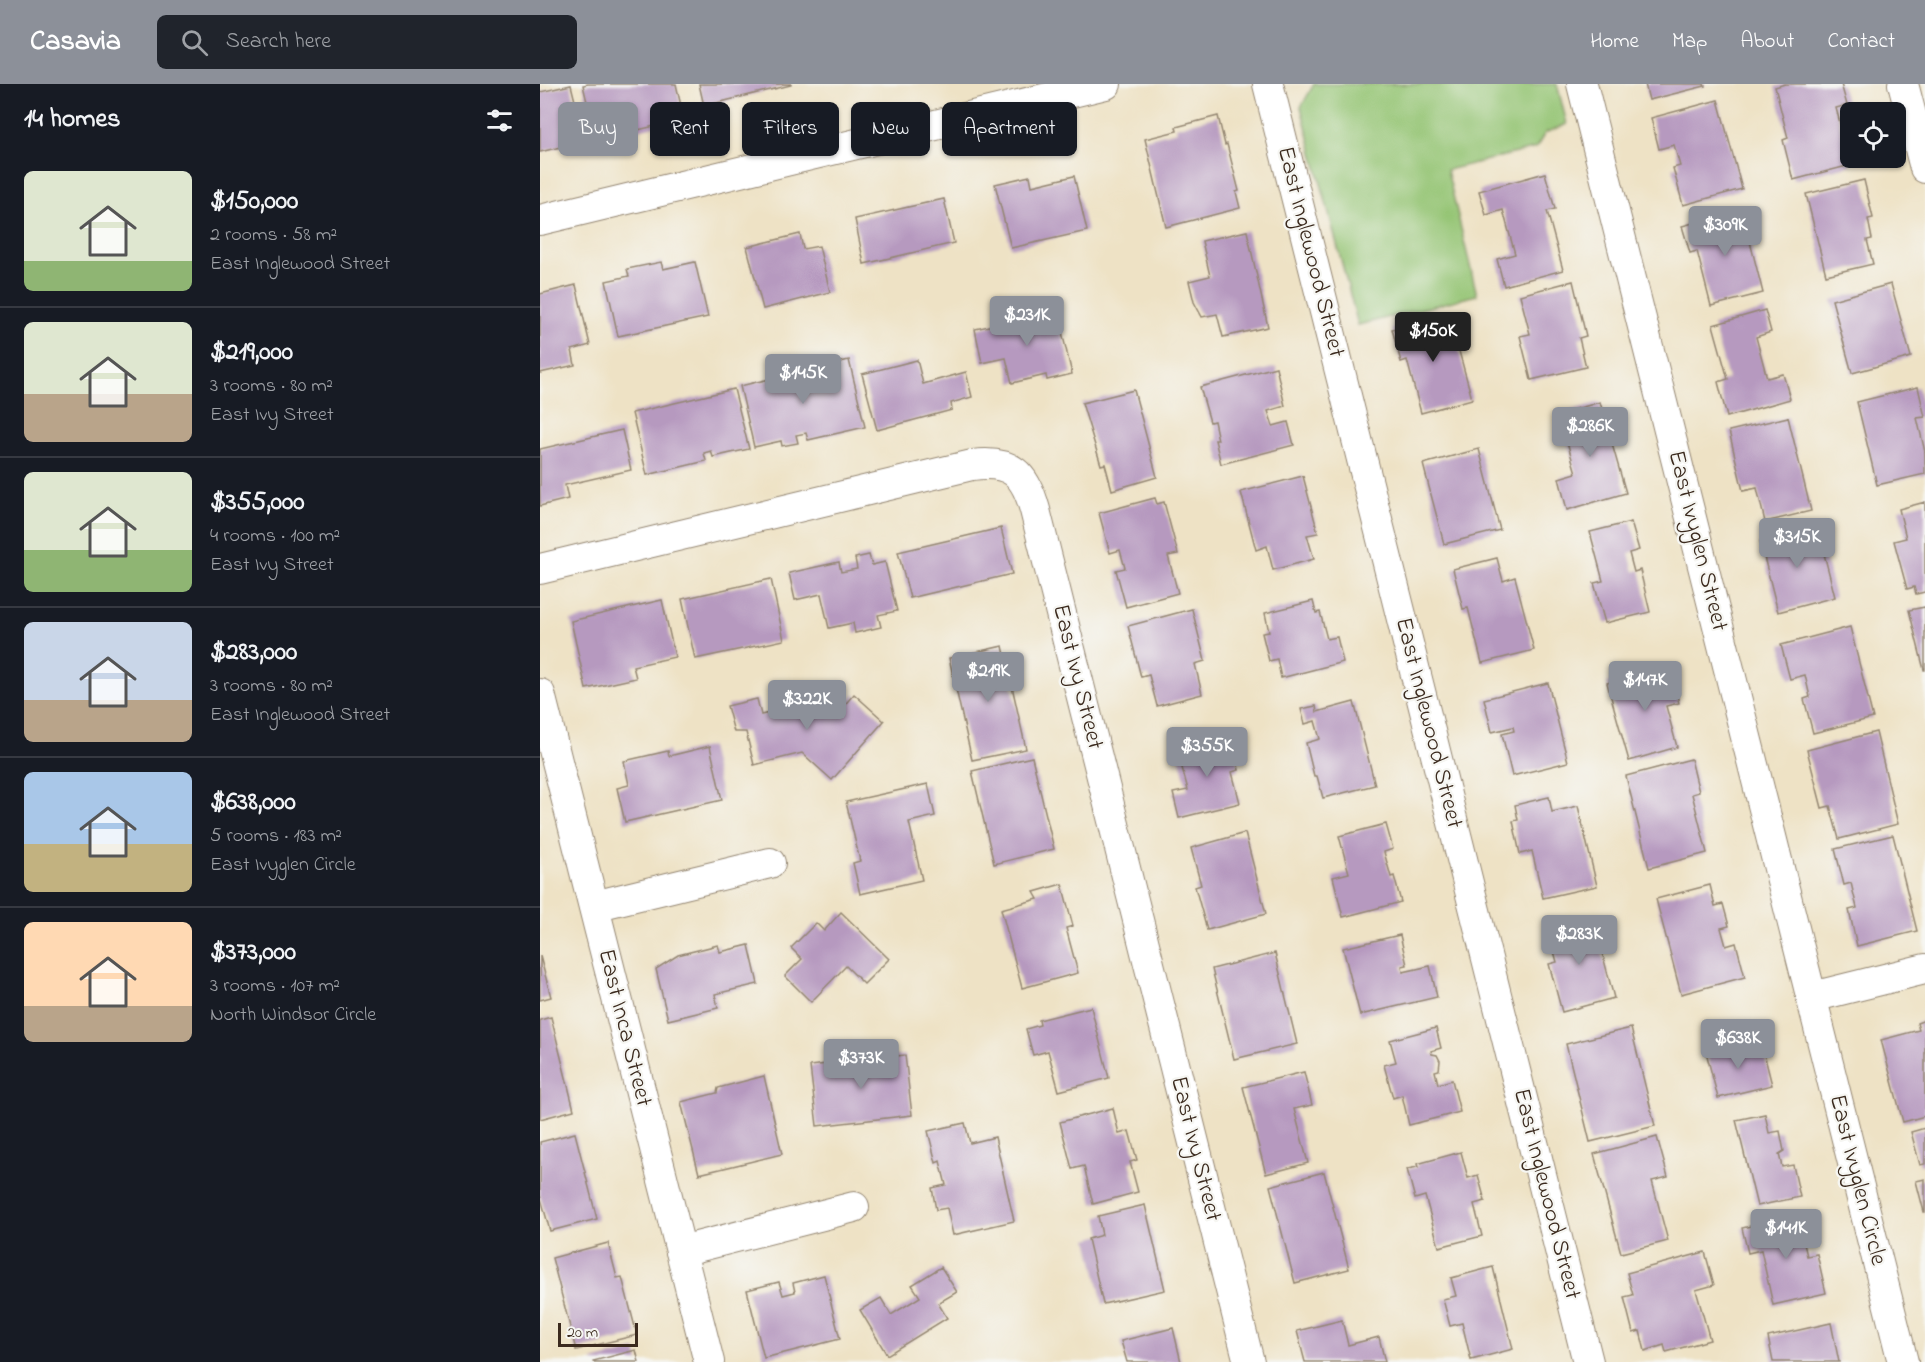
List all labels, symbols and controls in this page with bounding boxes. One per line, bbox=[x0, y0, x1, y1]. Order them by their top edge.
search box bbox=[157, 15, 577, 69]
text: Casavia bbox=[30, 22, 121, 63]
icon: search bbox=[178, 26, 211, 59]
text: Search here bbox=[226, 26, 331, 58]
text: Home bbox=[1590, 27, 1639, 57]
text: Map bbox=[1672, 27, 1707, 57]
text: About bbox=[1740, 27, 1794, 57]
text: Contact bbox=[1827, 27, 1895, 57]
text: 14 homes bbox=[24, 101, 120, 139]
chip: Buy bbox=[558, 102, 638, 156]
chip: Rent bbox=[650, 102, 730, 156]
chip: Filters bbox=[742, 102, 839, 156]
chip: New bbox=[851, 102, 930, 156]
chip: Apartment bbox=[942, 102, 1077, 156]
map controls bbox=[1840, 102, 1906, 168]
button: locate bbox=[1840, 102, 1906, 168]
icon: filters bbox=[483, 104, 516, 137]
street label: East Inglewood Street bbox=[1267, 143, 1353, 361]
text: $150,000 bbox=[210, 183, 298, 221]
icon: home bbox=[72, 195, 144, 267]
pin: $309K bbox=[1683, 206, 1767, 257]
text: $309K bbox=[1703, 211, 1747, 240]
text: 2 rooms · 58 m² bbox=[210, 221, 337, 250]
text: East Inglewood Street bbox=[210, 250, 390, 279]
pin: $231K bbox=[985, 296, 1069, 347]
text: $231K bbox=[1004, 301, 1050, 330]
pin: $150K bbox=[1391, 312, 1475, 363]
text: $150K bbox=[1409, 317, 1457, 346]
text: $219,000 bbox=[210, 334, 293, 372]
icon: home bbox=[72, 346, 144, 418]
pin: $145K bbox=[761, 354, 845, 405]
text: $145K bbox=[779, 359, 827, 388]
text: 3 rooms · 80 m² bbox=[210, 372, 333, 401]
text: East Ivy Street bbox=[210, 401, 334, 430]
pin: $286K bbox=[1548, 407, 1632, 458]
text: $286K bbox=[1566, 412, 1614, 441]
street label: East Ivyglen Street bbox=[1657, 447, 1736, 635]
text: $355,000 bbox=[210, 484, 304, 522]
icon: home bbox=[72, 496, 144, 568]
pin: $315K bbox=[1755, 518, 1839, 569]
text: 4 rooms · 100 m² bbox=[210, 522, 340, 551]
text: $315K bbox=[1773, 523, 1821, 552]
text: East Ivy Street bbox=[210, 551, 334, 580]
street label: East Ivy Street bbox=[1041, 601, 1112, 754]
street label: East Inglewood Street bbox=[1385, 614, 1471, 832]
text: $283,000 bbox=[210, 634, 297, 672]
icon: home bbox=[72, 646, 144, 718]
pin: $219K bbox=[946, 652, 1030, 703]
text: $219K bbox=[966, 657, 1010, 686]
pin: $147K bbox=[1603, 661, 1687, 712]
text: $147K bbox=[1623, 666, 1667, 695]
text: 3 rooms · 80 m² bbox=[210, 672, 333, 701]
pin: $322K bbox=[765, 680, 849, 731]
text: $322K bbox=[782, 685, 832, 714]
text: East Inglewood Street bbox=[210, 701, 390, 730]
pin: $355K bbox=[1165, 727, 1249, 778]
text: $355K bbox=[1181, 732, 1233, 761]
text: $638,000 bbox=[210, 784, 296, 822]
icon: home bbox=[72, 796, 144, 868]
text: 5 rooms · 183 m² bbox=[210, 822, 342, 851]
text: East Ivyglen Circle bbox=[210, 851, 356, 880]
pin: $283K bbox=[1537, 915, 1621, 966]
text: $283K bbox=[1555, 920, 1603, 949]
text: $373,000 bbox=[210, 934, 296, 972]
street label: East Inca Street bbox=[588, 945, 660, 1111]
icon: home bbox=[72, 946, 144, 1018]
text: 3 rooms · 107 m² bbox=[210, 972, 340, 1001]
text: North Windsor Circle bbox=[210, 1001, 376, 1030]
pin: $638K bbox=[1696, 1019, 1780, 1070]
text: $638K bbox=[1715, 1024, 1761, 1053]
pin: $373K bbox=[819, 1039, 903, 1090]
text: $373K bbox=[838, 1044, 884, 1073]
street label: East Ivy Street bbox=[1159, 1073, 1230, 1226]
street label: East Inglewood Street bbox=[1503, 1085, 1589, 1303]
street label: East Ivyglen Circle bbox=[1818, 1091, 1895, 1270]
pin: $141K bbox=[1744, 1209, 1828, 1260]
text: $141K bbox=[1765, 1214, 1807, 1243]
scale bar bbox=[558, 1320, 638, 1348]
text: 20 m bbox=[567, 1321, 598, 1345]

